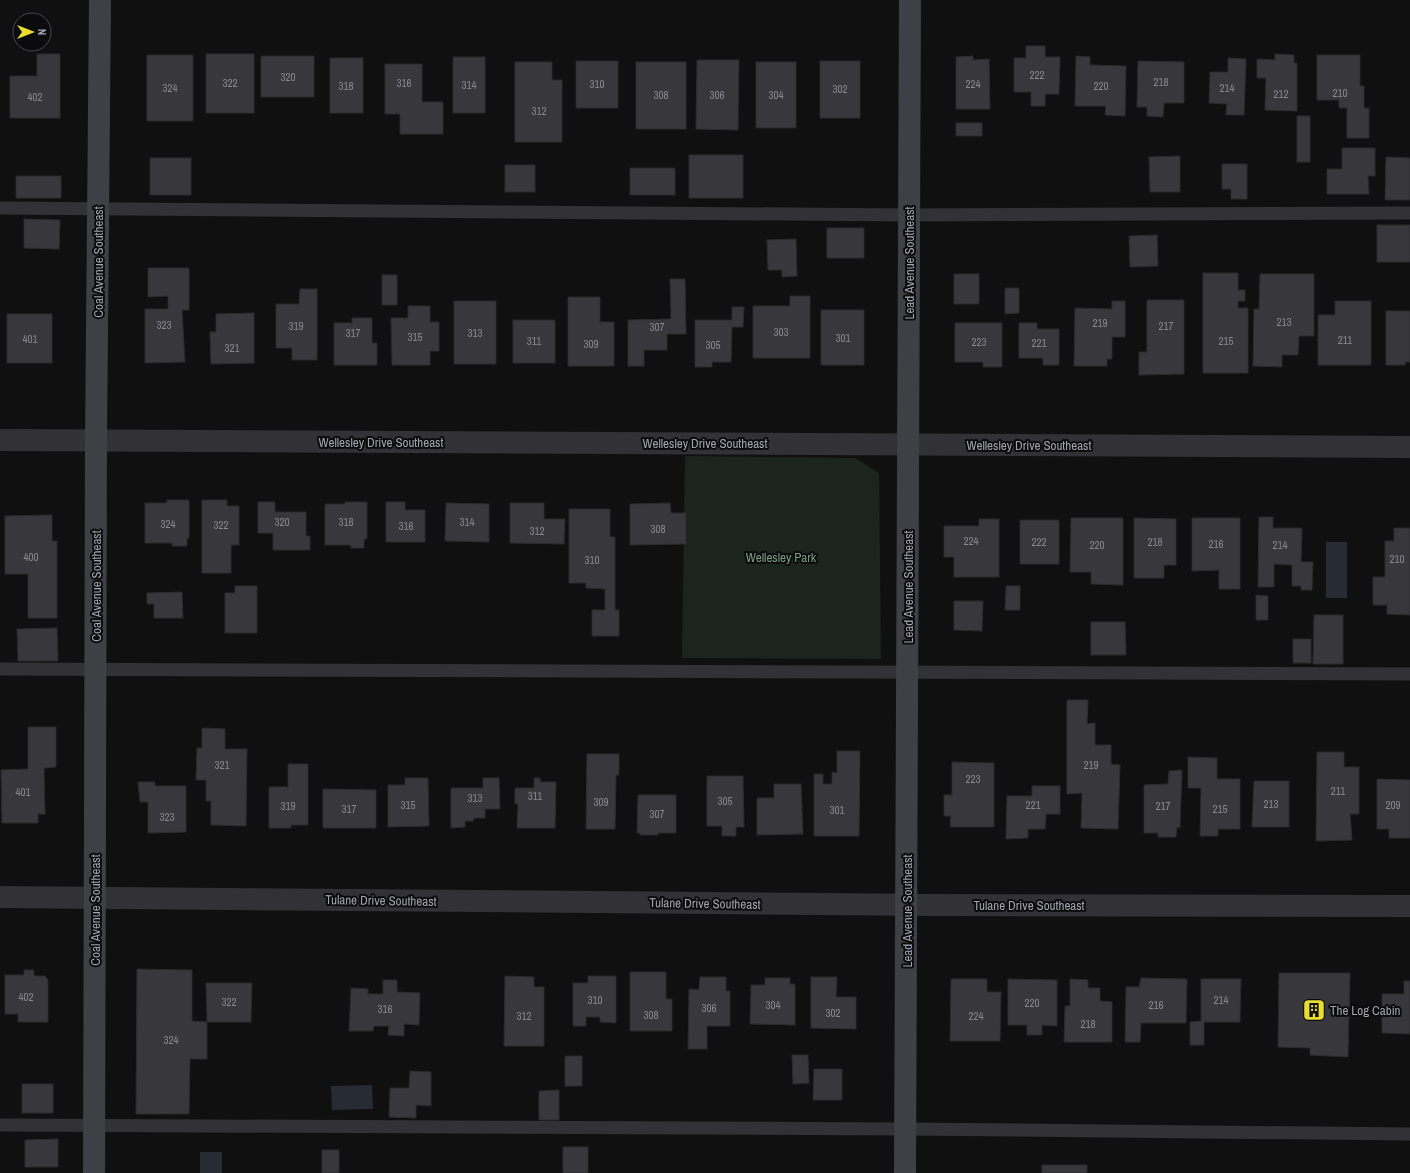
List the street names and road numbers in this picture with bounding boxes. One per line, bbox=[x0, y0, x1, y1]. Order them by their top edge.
street label: Coal Avenue Southeast bbox=[90, 206, 107, 318]
street label: Lead Avenue Southeast bbox=[901, 206, 918, 320]
street label: Wellesley Drive Southeast bbox=[319, 434, 443, 451]
street label: Wellesley Drive Southeast bbox=[643, 435, 767, 452]
street label: Wellesley Drive Southeast bbox=[967, 437, 1091, 454]
street label: Coal Avenue Southeast bbox=[88, 530, 105, 642]
street label: Lead Avenue Southeast bbox=[900, 530, 917, 644]
street label: Coal Avenue Southeast bbox=[87, 854, 104, 966]
street label: Lead Avenue Southeast bbox=[899, 854, 916, 968]
street label: Tulane Drive Southeast bbox=[325, 891, 437, 910]
street label: Tulane Drive Southeast bbox=[649, 894, 761, 913]
street label: Tulane Drive Southeast bbox=[973, 897, 1085, 914]

